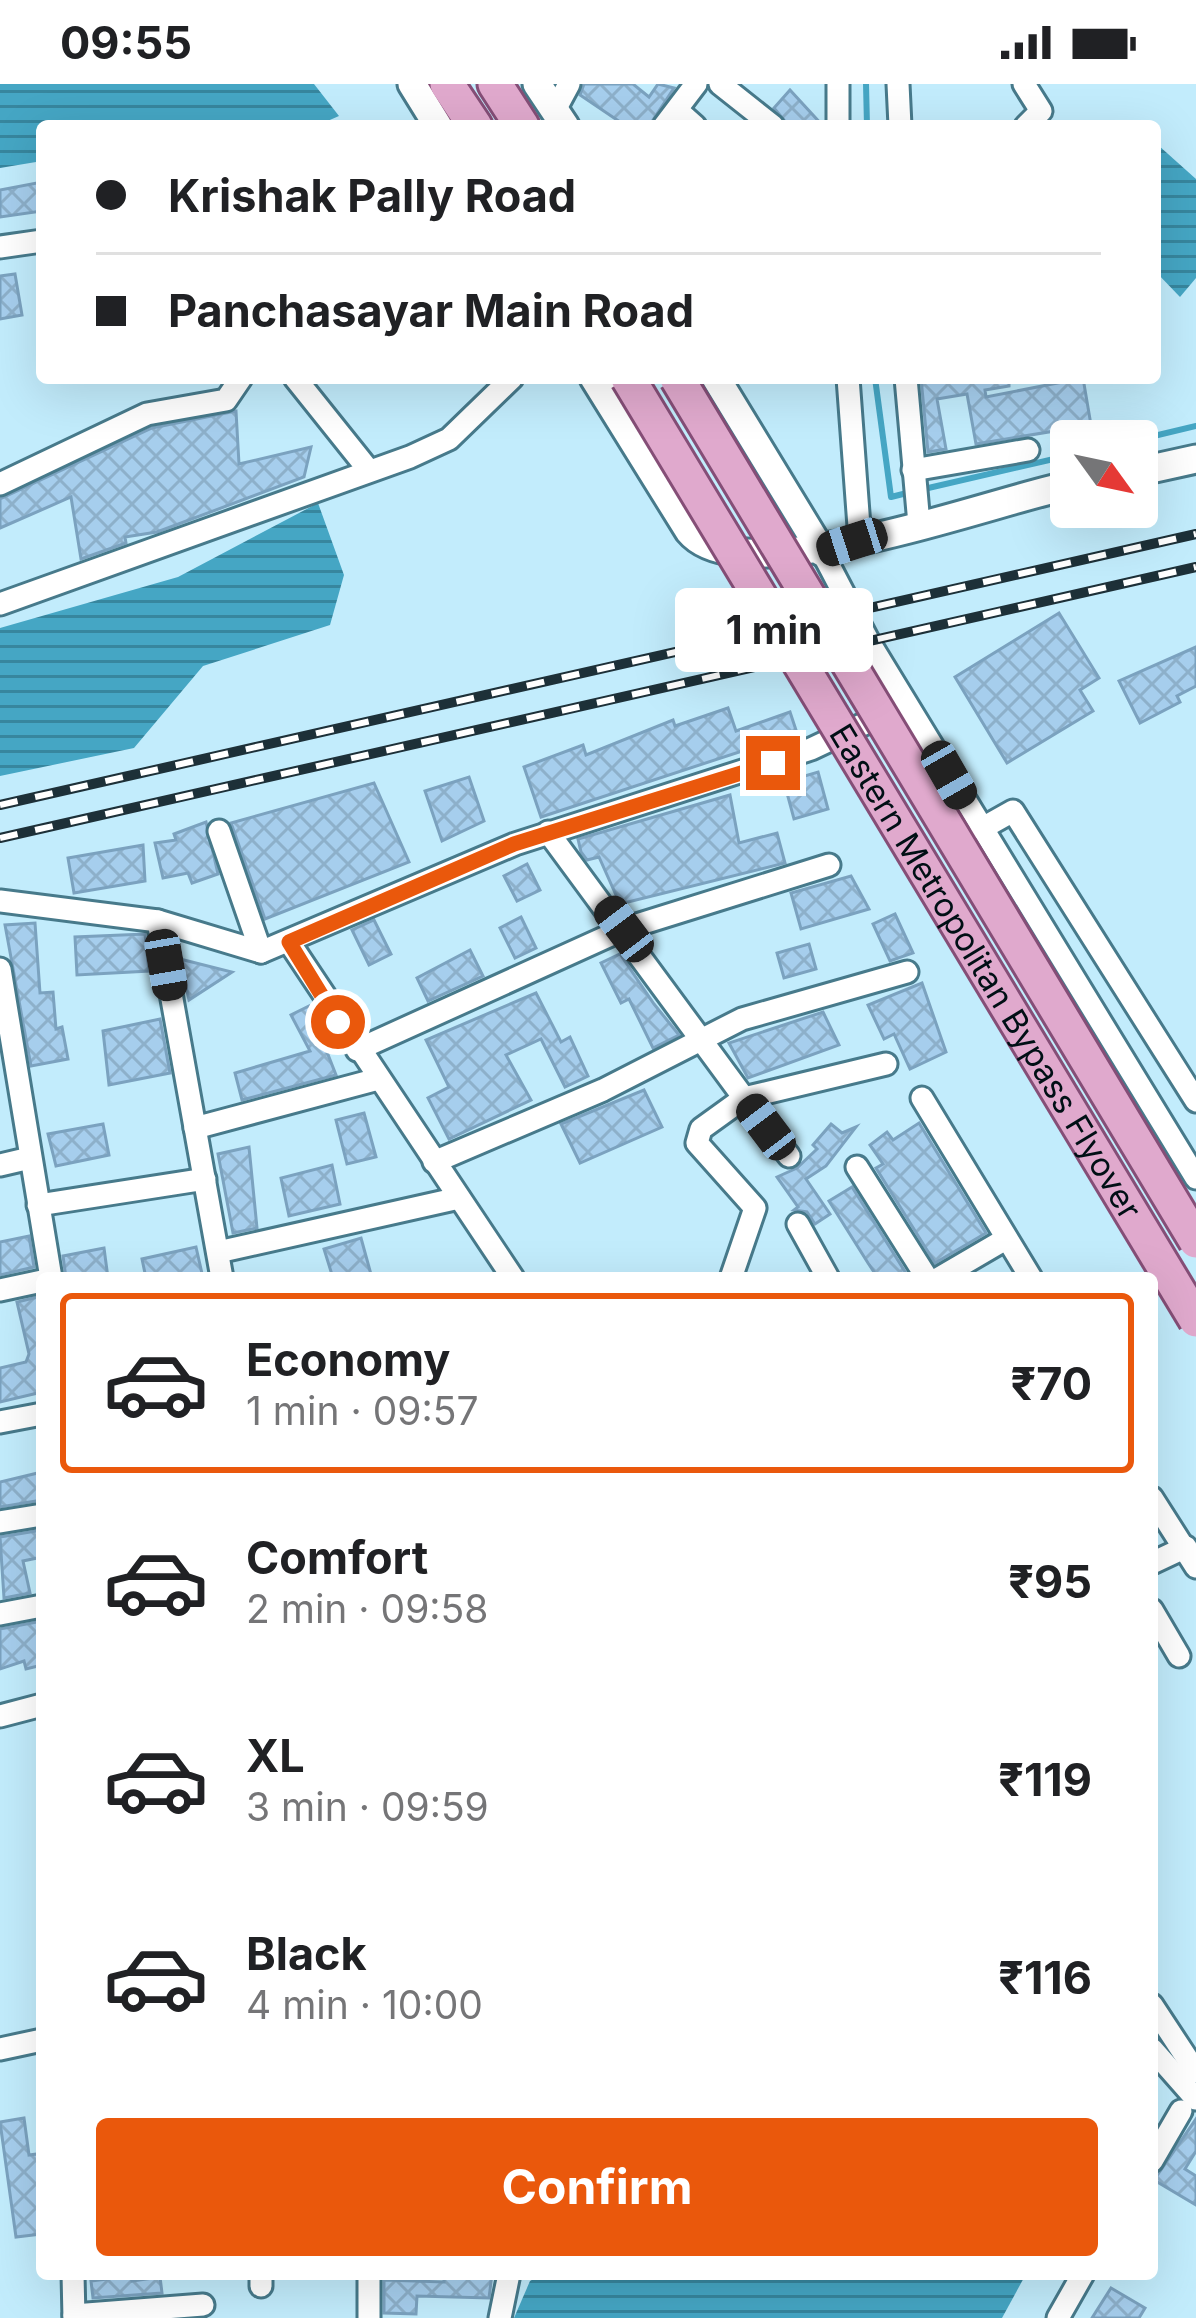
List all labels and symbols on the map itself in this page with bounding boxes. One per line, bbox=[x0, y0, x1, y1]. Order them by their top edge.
north arrow bbox=[1050, 420, 1158, 528]
car bbox=[812, 514, 892, 570]
callout: 1 min bbox=[674, 589, 872, 673]
street label: Eastern Metropolitan Bypass Flyover bbox=[821, 717, 1150, 1226]
car bbox=[915, 735, 983, 815]
route end bbox=[746, 736, 800, 790]
car bbox=[588, 889, 660, 969]
car bbox=[142, 926, 190, 1004]
route start bbox=[311, 995, 365, 1049]
car bbox=[730, 1087, 802, 1167]

